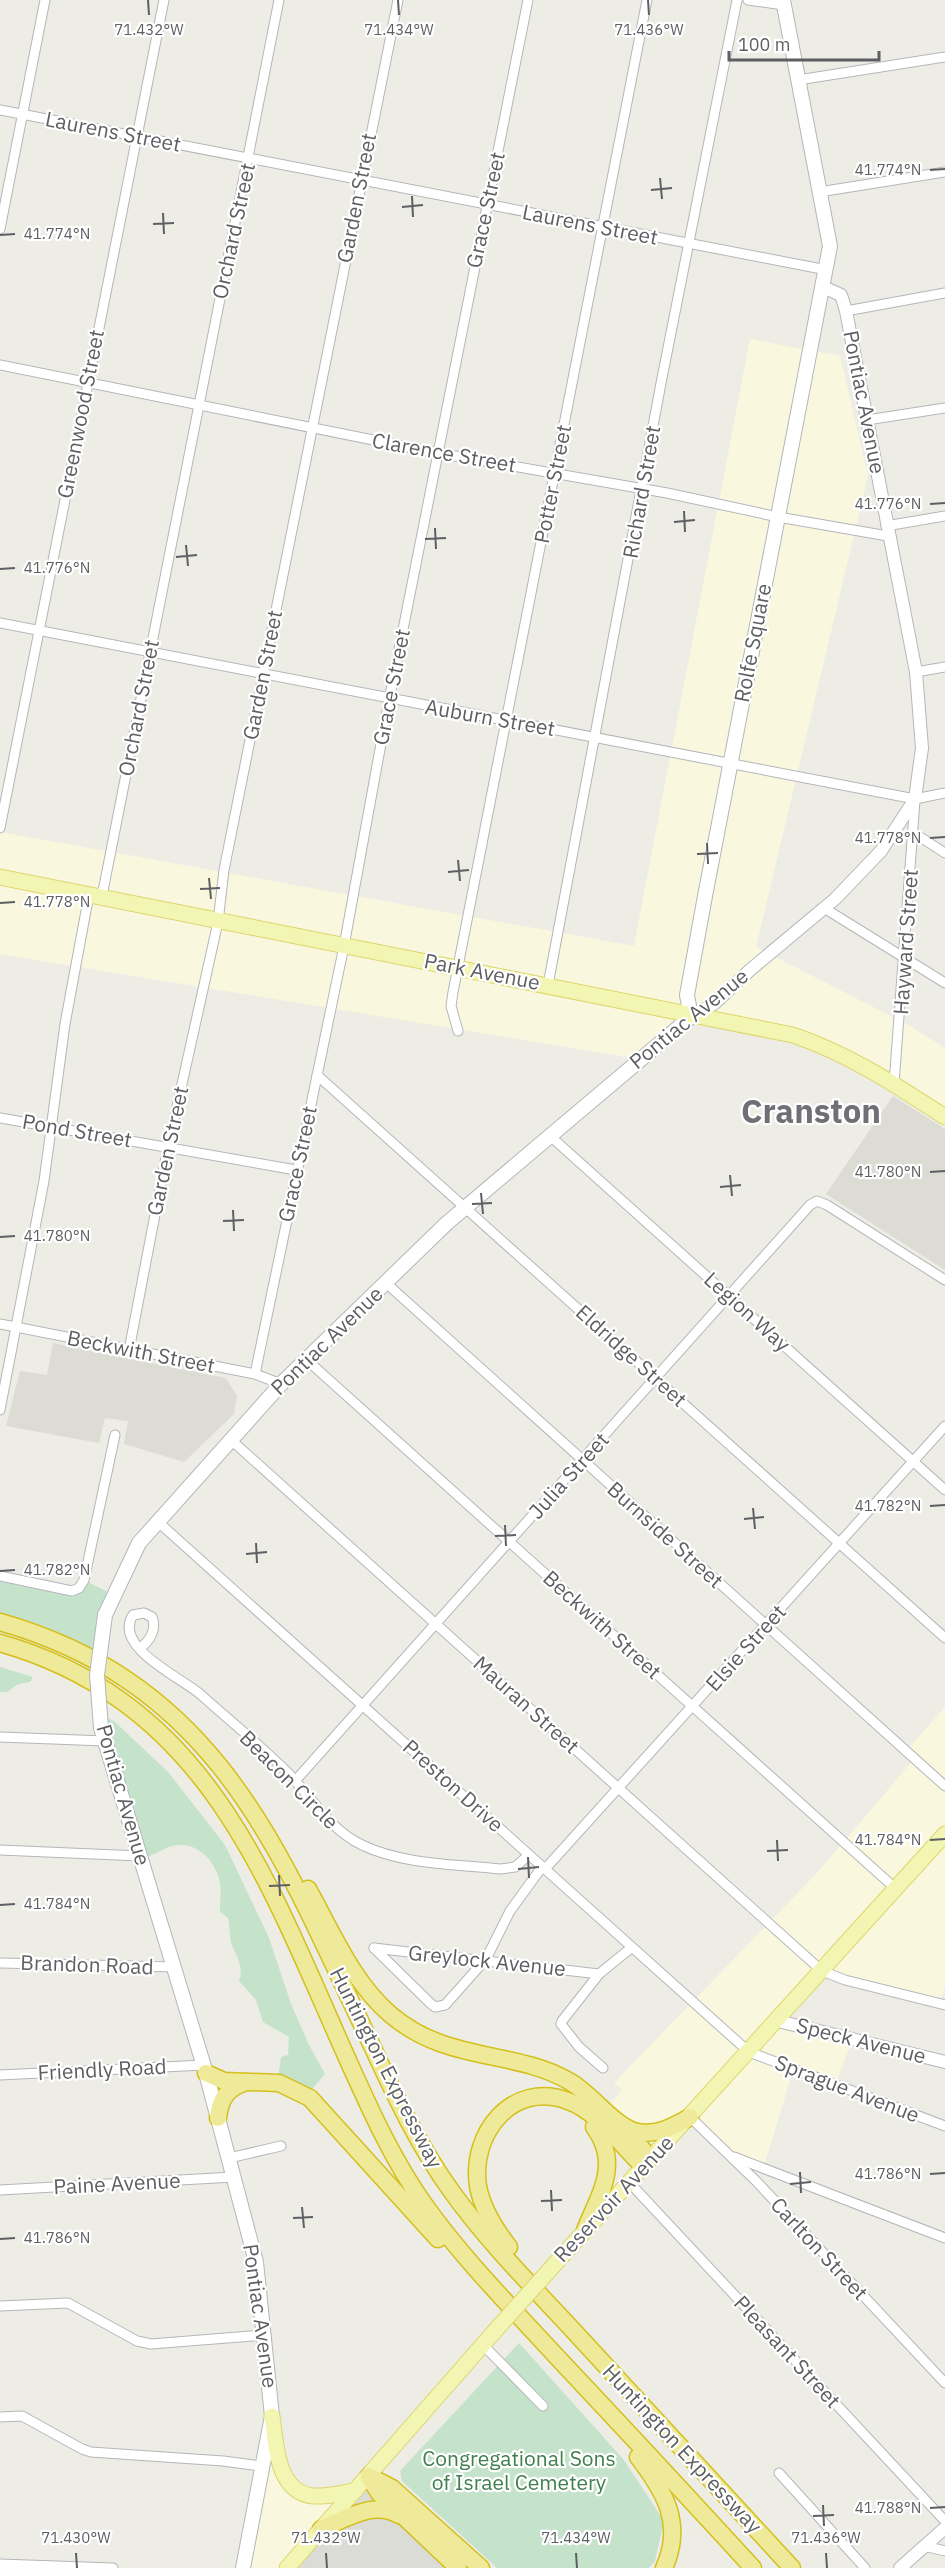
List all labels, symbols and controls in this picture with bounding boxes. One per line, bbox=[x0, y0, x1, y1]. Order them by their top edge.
text: 71.432°W bbox=[114, 20, 184, 39]
text: 71.434°W bbox=[364, 20, 434, 39]
text: 71.436°W bbox=[614, 20, 684, 39]
scale bar bbox=[729, 24, 879, 62]
text: 100 m bbox=[738, 33, 790, 56]
street label: Laurens Street bbox=[43, 104, 183, 158]
street label: Garden Street bbox=[330, 131, 382, 265]
street label: Grace Street bbox=[459, 149, 511, 270]
street label: Orchard Street bbox=[205, 160, 261, 301]
text: 41.774°N bbox=[855, 160, 921, 179]
street label: Laurens Street bbox=[520, 197, 660, 251]
text: 41.774°N bbox=[24, 224, 90, 243]
street label: Greenwood Street bbox=[50, 327, 110, 501]
street label: Pontiac Avenue bbox=[837, 328, 893, 476]
street label: Potter Street bbox=[527, 422, 577, 546]
street label: Richard Street bbox=[616, 423, 666, 561]
street label: Clarence Street bbox=[370, 426, 518, 478]
text: 41.776°N bbox=[855, 494, 921, 513]
text: 41.776°N bbox=[24, 558, 90, 577]
street label: Rolfe Square bbox=[727, 581, 777, 705]
street label: Garden Street bbox=[236, 608, 288, 742]
street label: Grace Street bbox=[366, 626, 416, 747]
street label: Orchard Street bbox=[111, 637, 165, 778]
street label: Auburn Street bbox=[423, 692, 557, 742]
text: 41.778°N bbox=[855, 828, 921, 847]
street label: Hayward Street bbox=[886, 868, 924, 1016]
text: 41.778°N bbox=[24, 892, 90, 911]
street label: Park Avenue bbox=[422, 946, 543, 996]
street label: Pontiac Avenue bbox=[623, 962, 754, 1075]
street label: Garden Street bbox=[140, 1084, 194, 1218]
district label: Cranston bbox=[741, 1089, 881, 1132]
street label: Grace Street bbox=[271, 1103, 323, 1224]
street label: Pond Street bbox=[20, 1107, 134, 1153]
text: 41.780°N bbox=[855, 1162, 921, 1181]
text: 41.780°N bbox=[24, 1226, 90, 1245]
street label: Legion Way bbox=[699, 1265, 797, 1358]
street label: Pontiac Avenue bbox=[264, 1280, 388, 1401]
street label: Eldridge Street bbox=[570, 1298, 693, 1413]
street label: Beckwith Street bbox=[65, 1323, 218, 1379]
street label: Julia Street bbox=[522, 1426, 615, 1525]
street label: Burnside Street bbox=[602, 1475, 730, 1594]
text: 41.782°N bbox=[855, 1496, 921, 1515]
text: 41.782°N bbox=[24, 1560, 90, 1579]
street label: Beckwith Street bbox=[538, 1564, 668, 1685]
street label: Elsie Street bbox=[699, 1598, 792, 1697]
street label: Mauran Street bbox=[468, 1649, 586, 1759]
street label: Pontiac Avenue bbox=[90, 1721, 157, 1869]
street label: Beacon Circle bbox=[234, 1724, 345, 1835]
street label: Preston Drive bbox=[397, 1733, 510, 1838]
text: 41.784°N bbox=[855, 1830, 921, 1849]
text: 41.784°N bbox=[24, 1894, 90, 1913]
street label: Greylock Avenue bbox=[407, 1938, 567, 1982]
street label: Brandon Road bbox=[20, 1948, 154, 1980]
street label: Huntington Expressway bbox=[324, 1962, 450, 2173]
street label: Speck Avenue bbox=[794, 2010, 929, 2070]
street label: Sprague Avenue bbox=[771, 2048, 924, 2129]
street label: Friendly Road bbox=[37, 2052, 167, 2086]
street label: Reservoir Avenue bbox=[547, 2129, 680, 2268]
text: 41.786°N bbox=[855, 2164, 921, 2183]
street label: Paine Avenue bbox=[53, 2166, 181, 2200]
street label: Carlton Street bbox=[765, 2191, 875, 2306]
text: 41.786°N bbox=[24, 2228, 90, 2247]
street label: Pontiac Avenue bbox=[237, 2242, 285, 2390]
street label: Pleasant Street bbox=[728, 2289, 847, 2414]
street label: Huntington Expressway bbox=[597, 2358, 769, 2539]
park label: Congregational Sons of Israel Cemetery bbox=[422, 2444, 616, 2496]
text: 41.788°N bbox=[855, 2498, 921, 2517]
text: 71.430°W bbox=[41, 2528, 111, 2547]
text: 71.432°W bbox=[291, 2528, 361, 2547]
text: 71.434°W bbox=[541, 2528, 611, 2547]
text: 71.436°W bbox=[791, 2528, 861, 2547]

